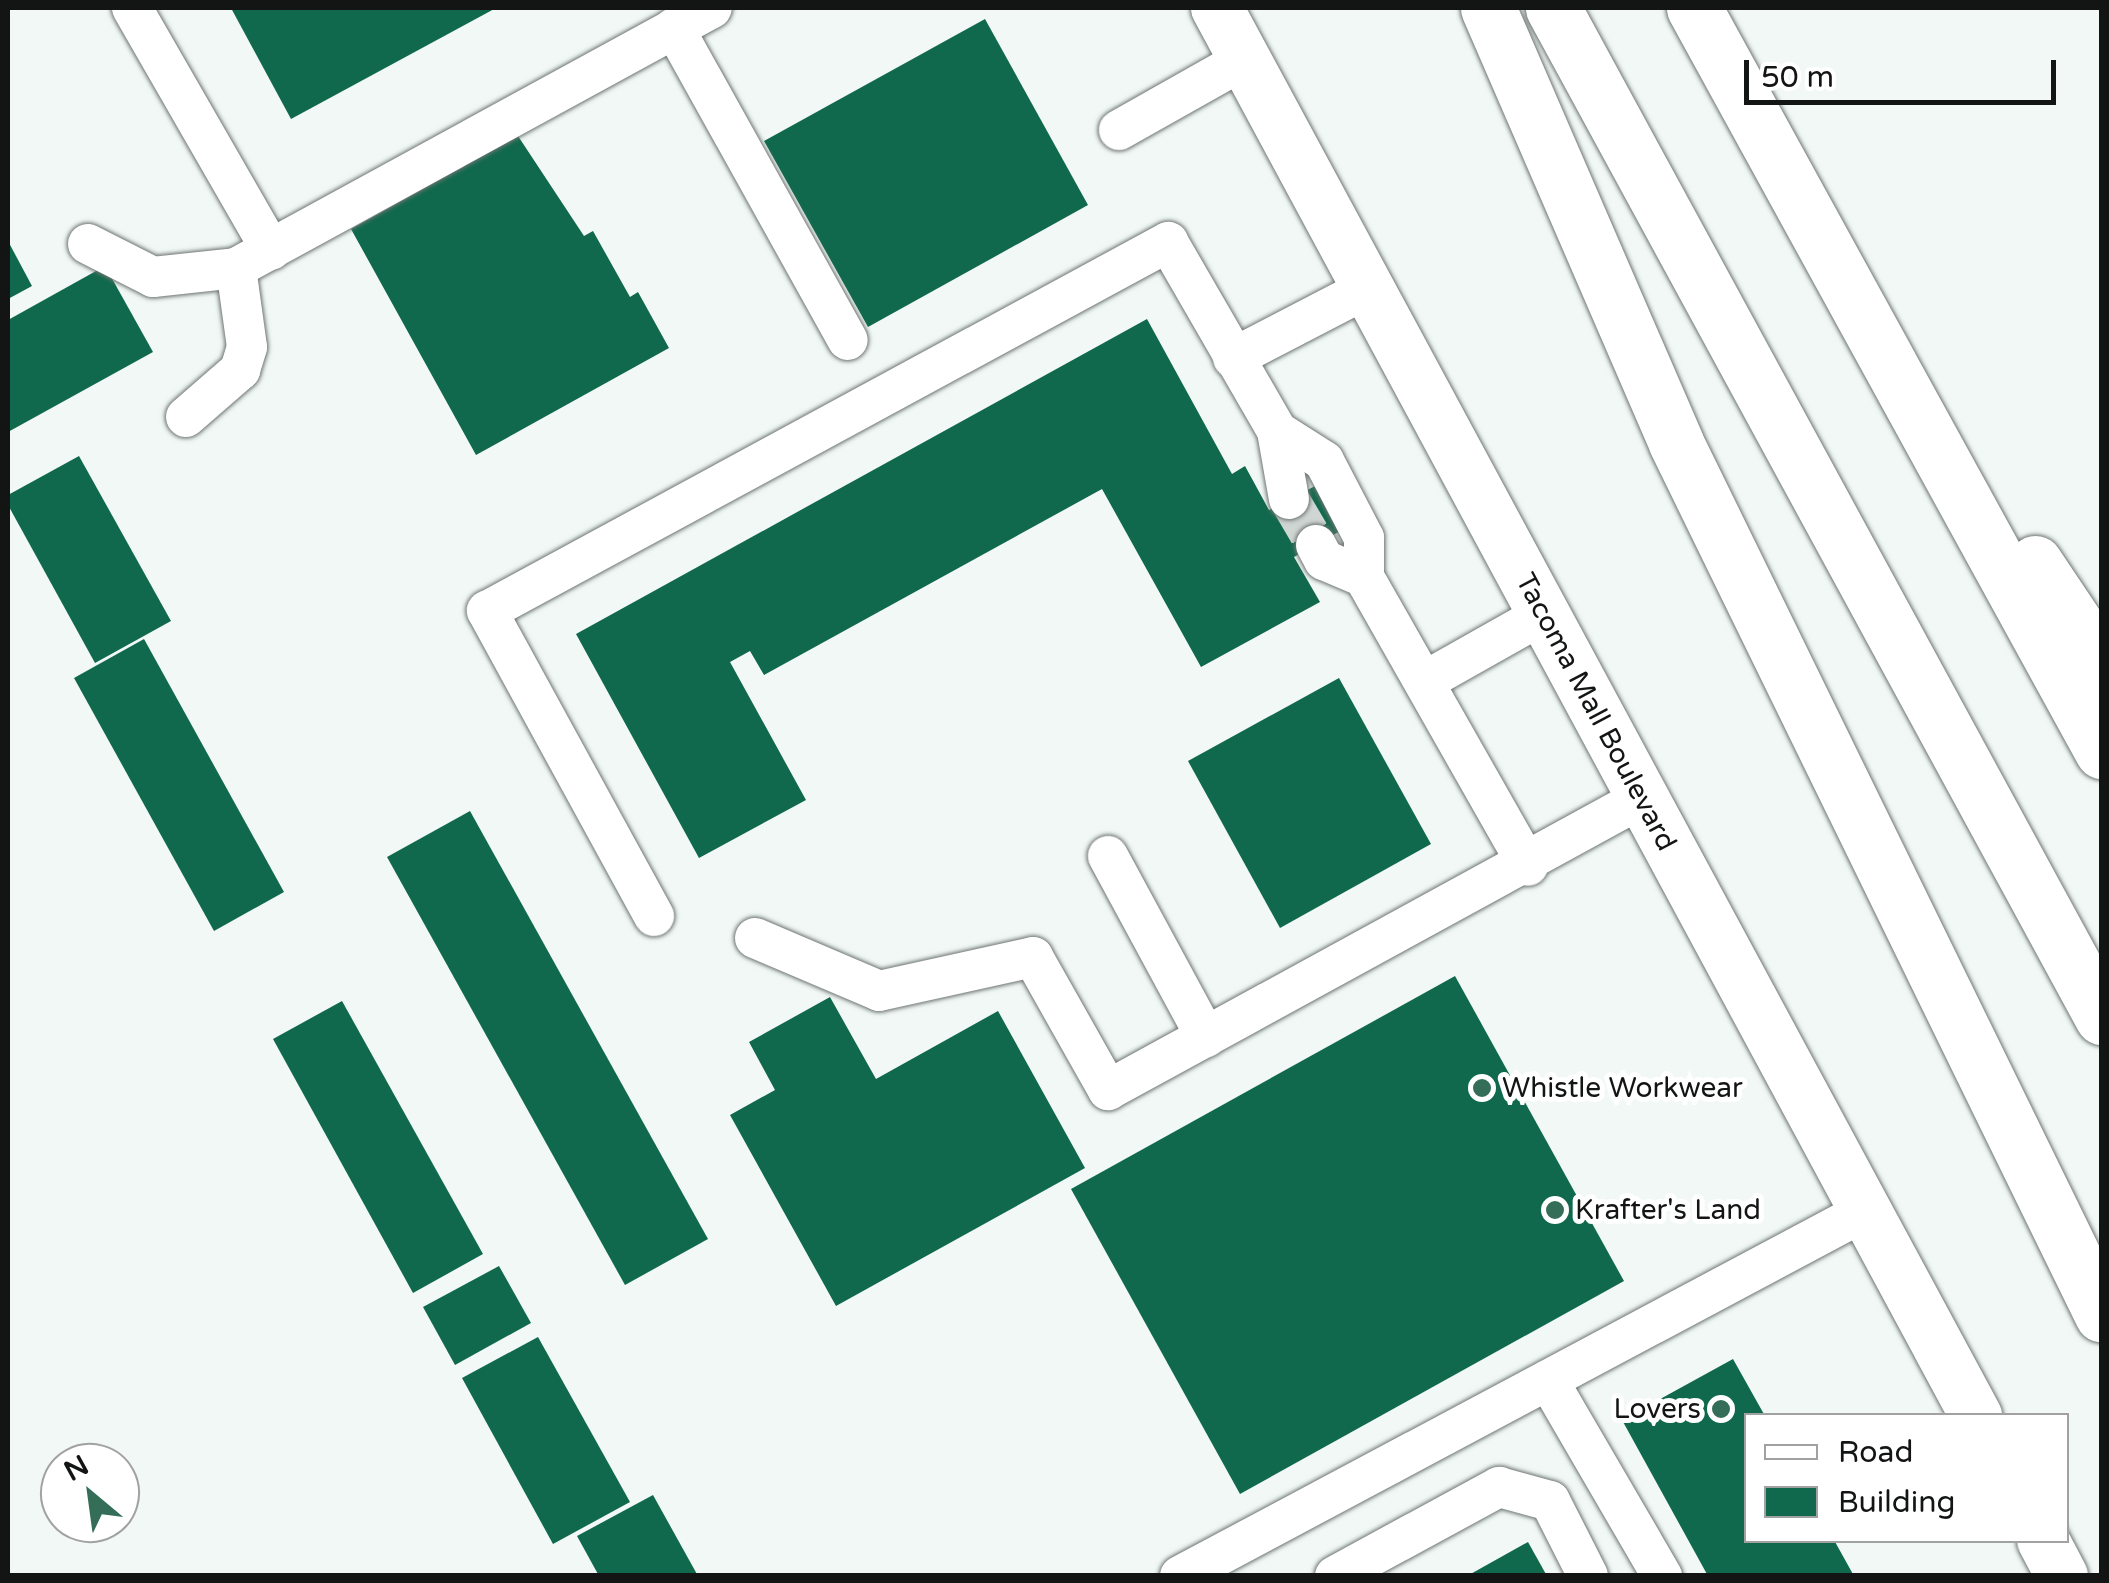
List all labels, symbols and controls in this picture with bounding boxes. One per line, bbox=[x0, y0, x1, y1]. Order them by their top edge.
scale bar bbox=[1749, 40, 2062, 102]
text: 50 m bbox=[1761, 59, 1834, 96]
street label: Tacoma Mall Boulevard bbox=[1509, 567, 1683, 857]
place label: Whistle Workwear bbox=[1502, 1071, 1743, 1105]
marker: Whistle Workwear bbox=[1471, 1077, 1493, 1099]
place label: Krafter's Land bbox=[1575, 1193, 1761, 1227]
marker: Krafter's Land bbox=[1544, 1199, 1566, 1221]
place label: Lovers bbox=[1613, 1392, 1701, 1426]
marker: Lovers bbox=[1710, 1398, 1732, 1420]
legend bbox=[1744, 1413, 2069, 1543]
text: Road bbox=[1838, 1434, 1913, 1471]
north arrow bbox=[40, 1443, 140, 1543]
text: N bbox=[58, 1448, 94, 1489]
text: Building bbox=[1838, 1484, 1955, 1521]

